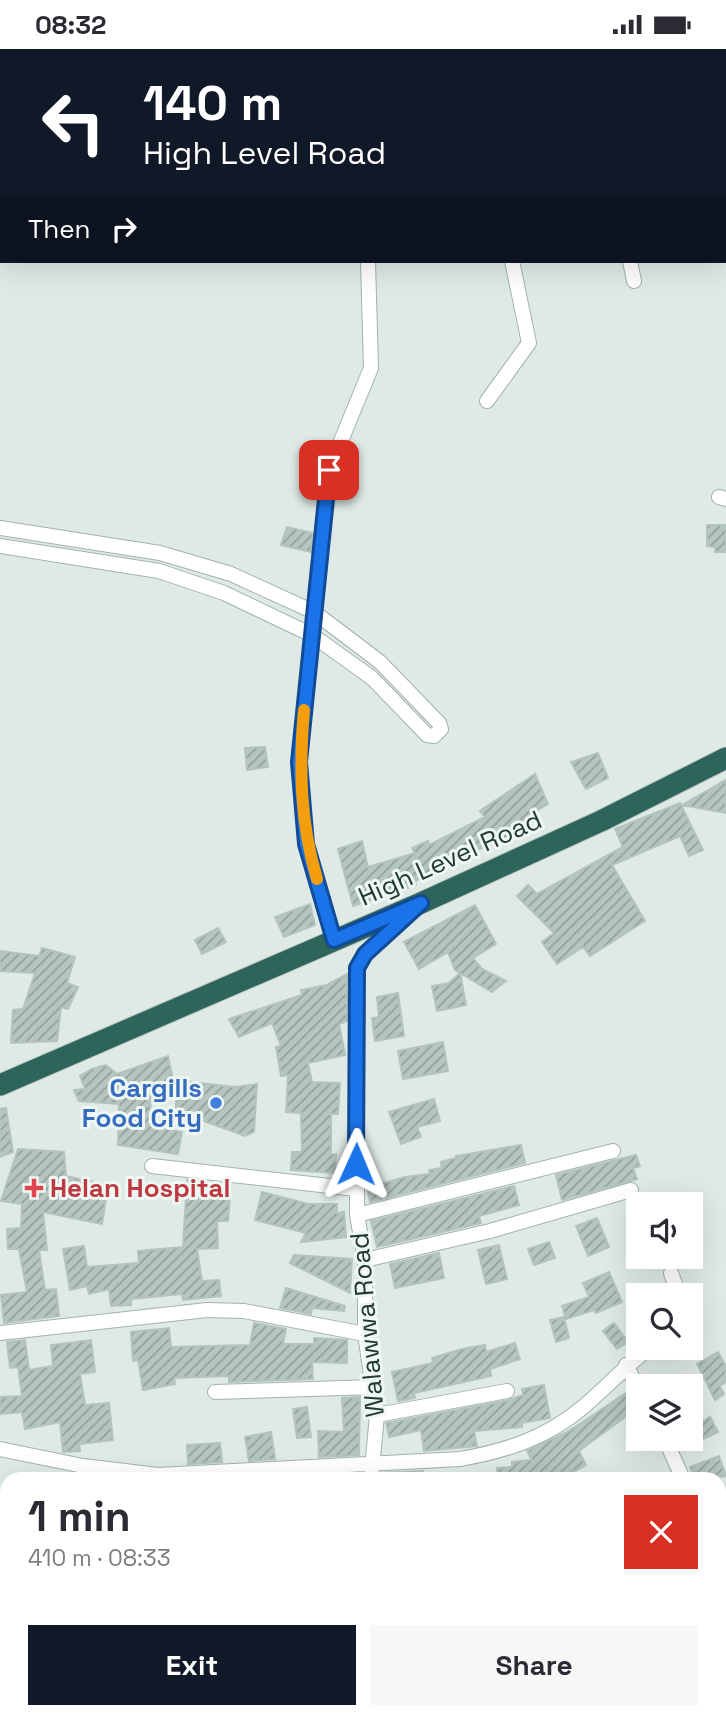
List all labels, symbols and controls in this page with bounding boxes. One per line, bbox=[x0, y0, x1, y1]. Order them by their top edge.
text: 08:32 bbox=[35, 8, 106, 42]
text: 140 m bbox=[143, 72, 282, 134]
icon: left bbox=[28, 77, 119, 168]
text: High Level Road bbox=[143, 133, 386, 173]
icon: right bbox=[105, 210, 143, 248]
text: Then bbox=[28, 212, 91, 246]
pin bbox=[299, 440, 359, 500]
icon: arrive bbox=[310, 451, 348, 489]
street label: High Level Road bbox=[353, 802, 547, 914]
place label: Cargills Food City bbox=[82, 1071, 202, 1135]
marker: Cargills Food City bbox=[208, 1095, 224, 1111]
position arrow bbox=[319, 1127, 393, 1201]
place label: Helan Hospital bbox=[50, 1171, 231, 1205]
marker: Helan Hospital bbox=[24, 1178, 44, 1198]
map controls bbox=[626, 1192, 703, 1451]
button: sound bbox=[626, 1192, 703, 1269]
street label: Walawwa Road bbox=[342, 1231, 392, 1419]
button: search bbox=[626, 1283, 703, 1360]
button: layers bbox=[626, 1374, 703, 1451]
text: 1 min bbox=[28, 1490, 131, 1543]
button: close bbox=[624, 1495, 698, 1569]
text: 410 m · 08:33 bbox=[28, 1543, 171, 1573]
button: Exit bbox=[28, 1625, 356, 1705]
button: Share bbox=[370, 1625, 698, 1705]

